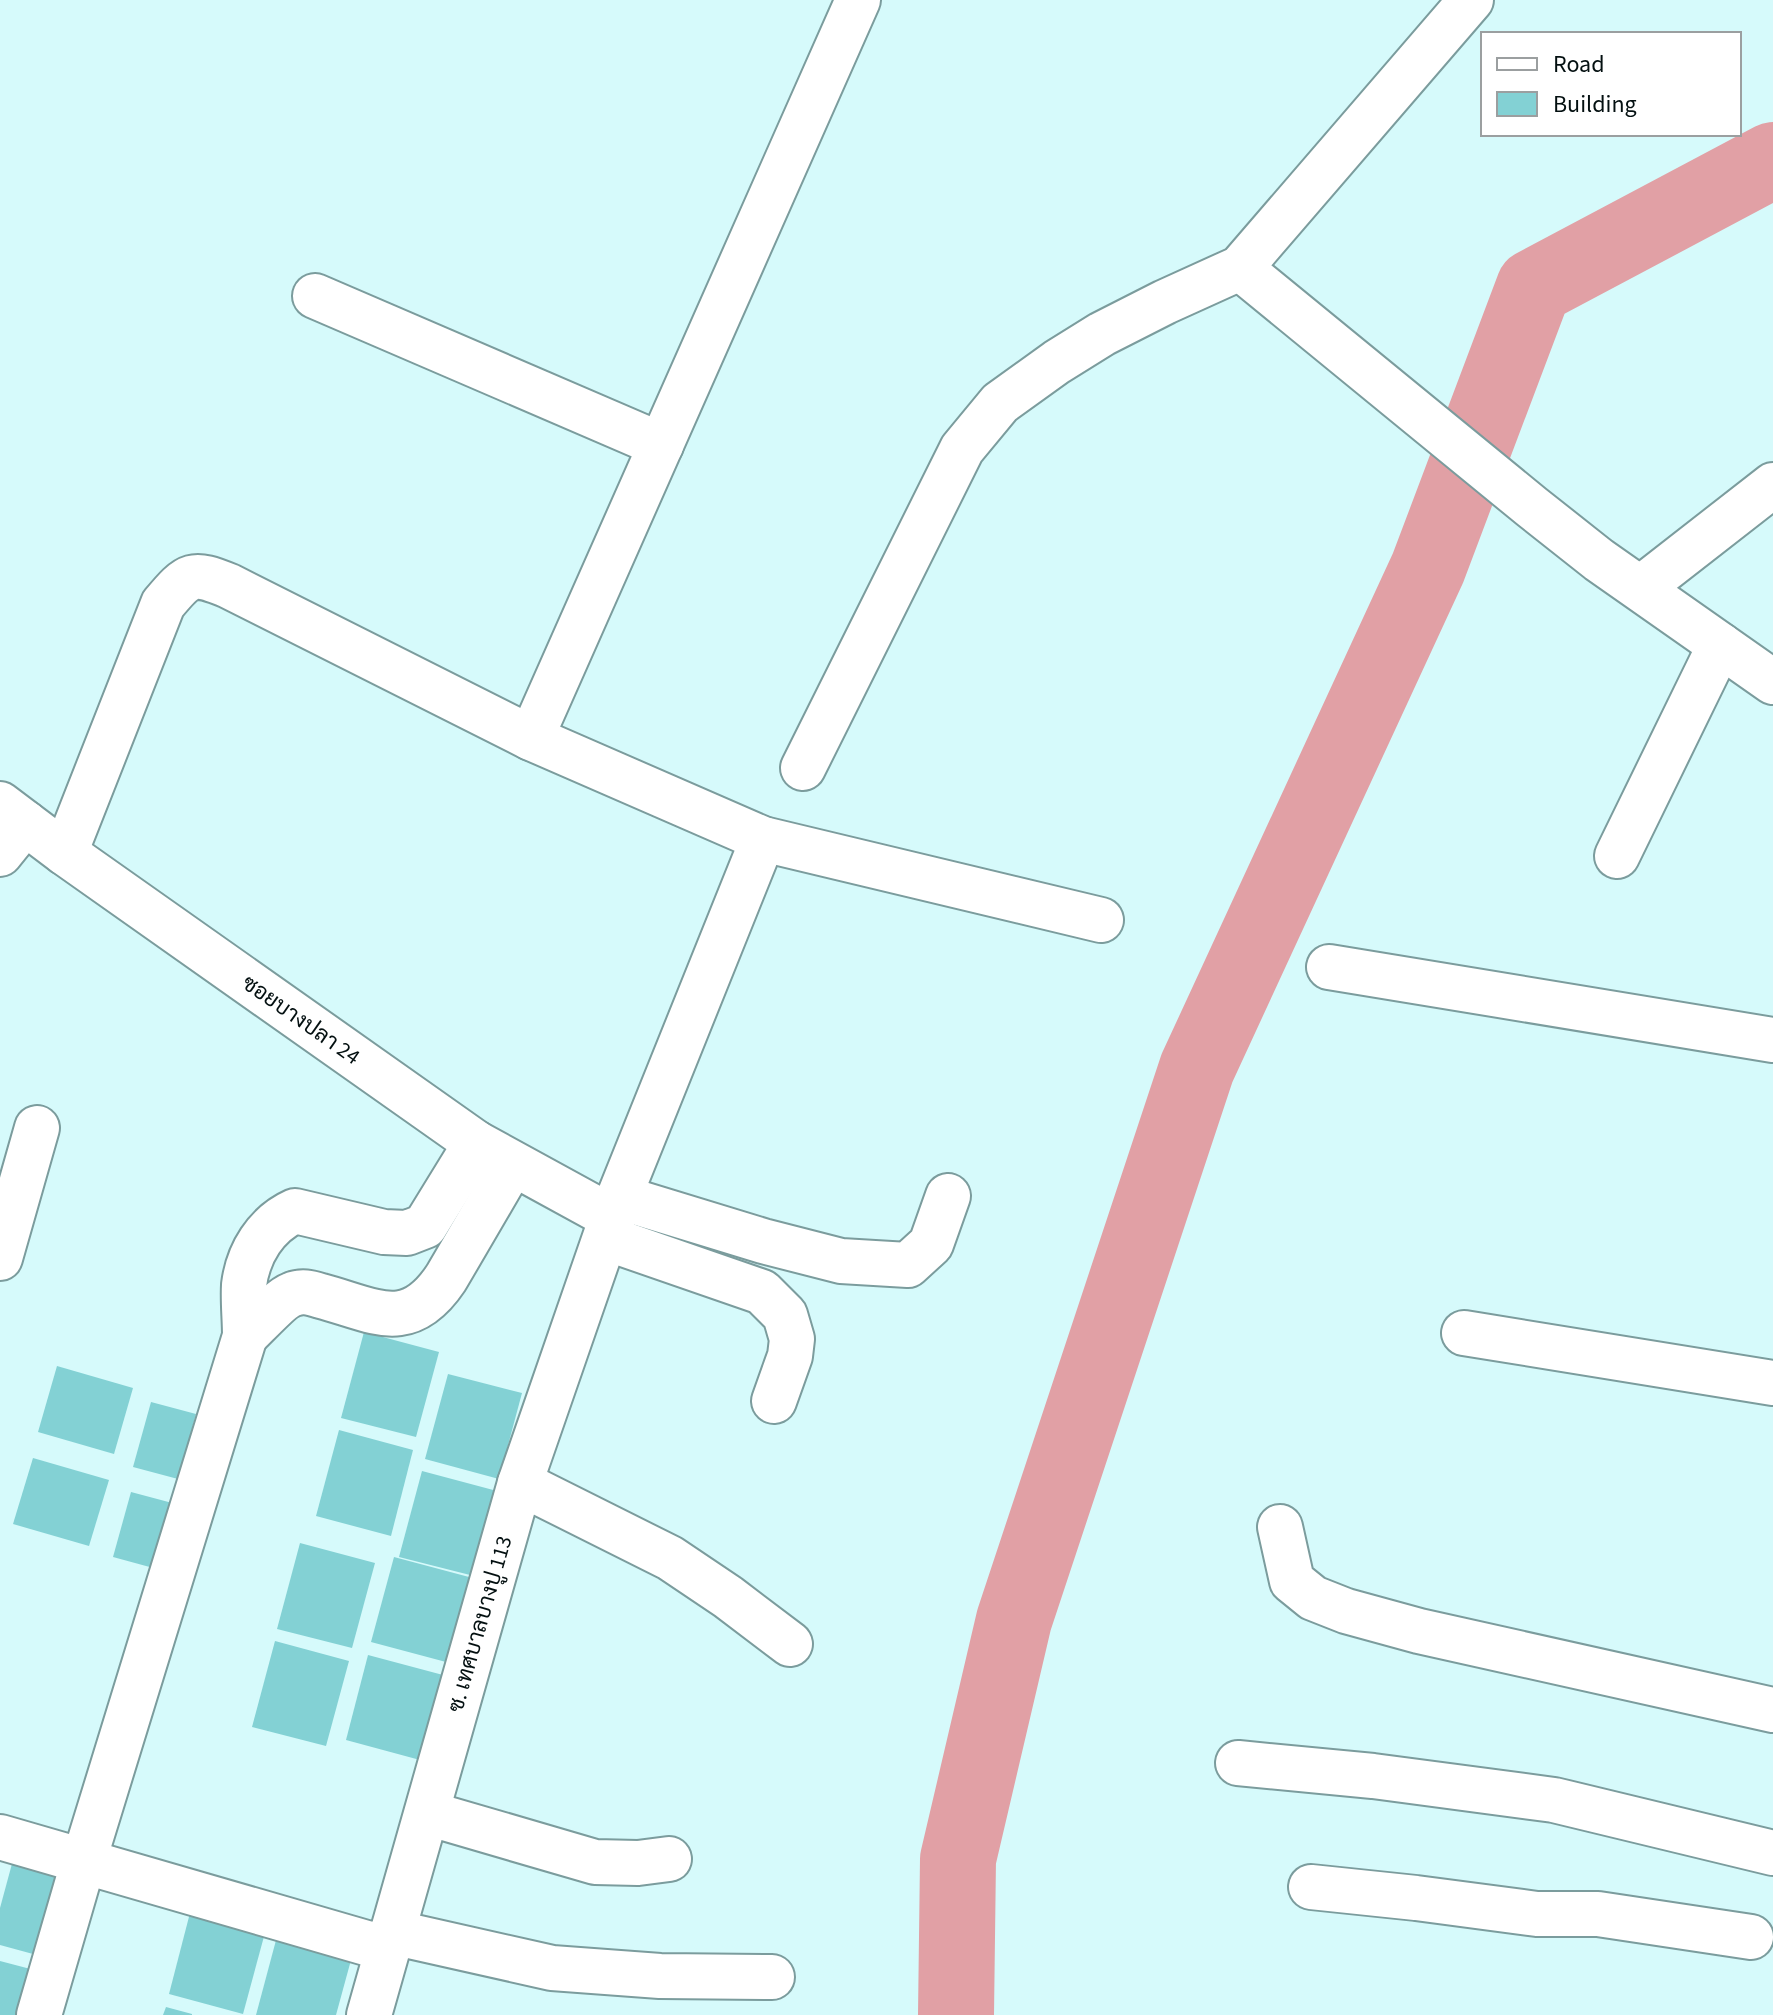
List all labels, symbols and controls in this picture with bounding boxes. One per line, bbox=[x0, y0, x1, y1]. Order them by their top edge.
legend bbox=[1481, 32, 1741, 136]
text: Road bbox=[1553, 47, 1605, 82]
text: Building bbox=[1553, 87, 1637, 122]
street label: ซอยบางปลา 24 bbox=[235, 967, 367, 1073]
street label: ซ. เทศบาลบางปู 113 bbox=[440, 1532, 520, 1716]

